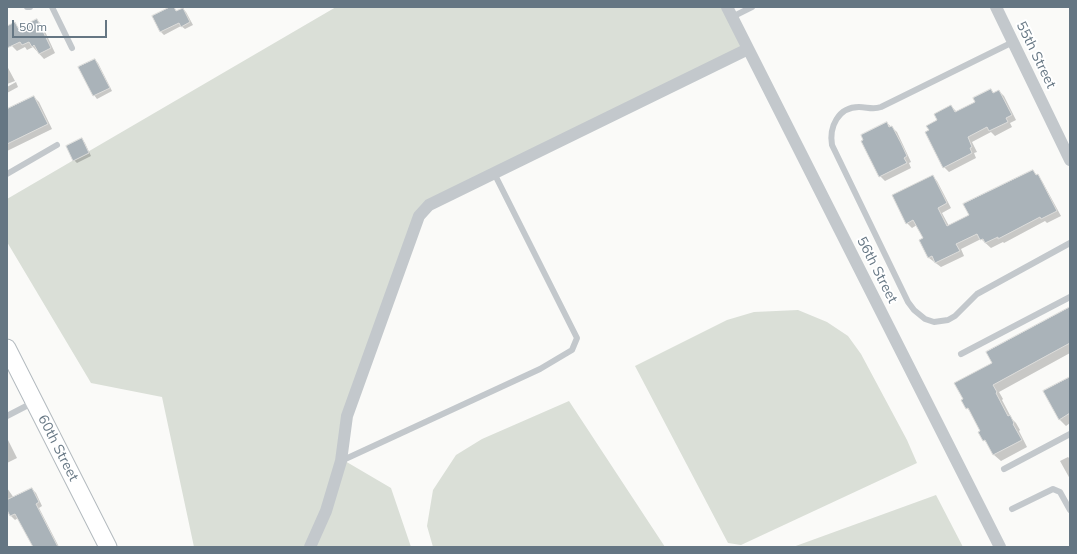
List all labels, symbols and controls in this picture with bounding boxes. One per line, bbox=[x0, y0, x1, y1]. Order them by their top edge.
scale bar bbox=[14, 12, 109, 38]
text: 50 m bbox=[19, 19, 47, 34]
street label: 55th Street bbox=[1013, 19, 1059, 91]
street label: 56th Street bbox=[853, 234, 901, 306]
street label: 60th Street bbox=[34, 412, 82, 484]

